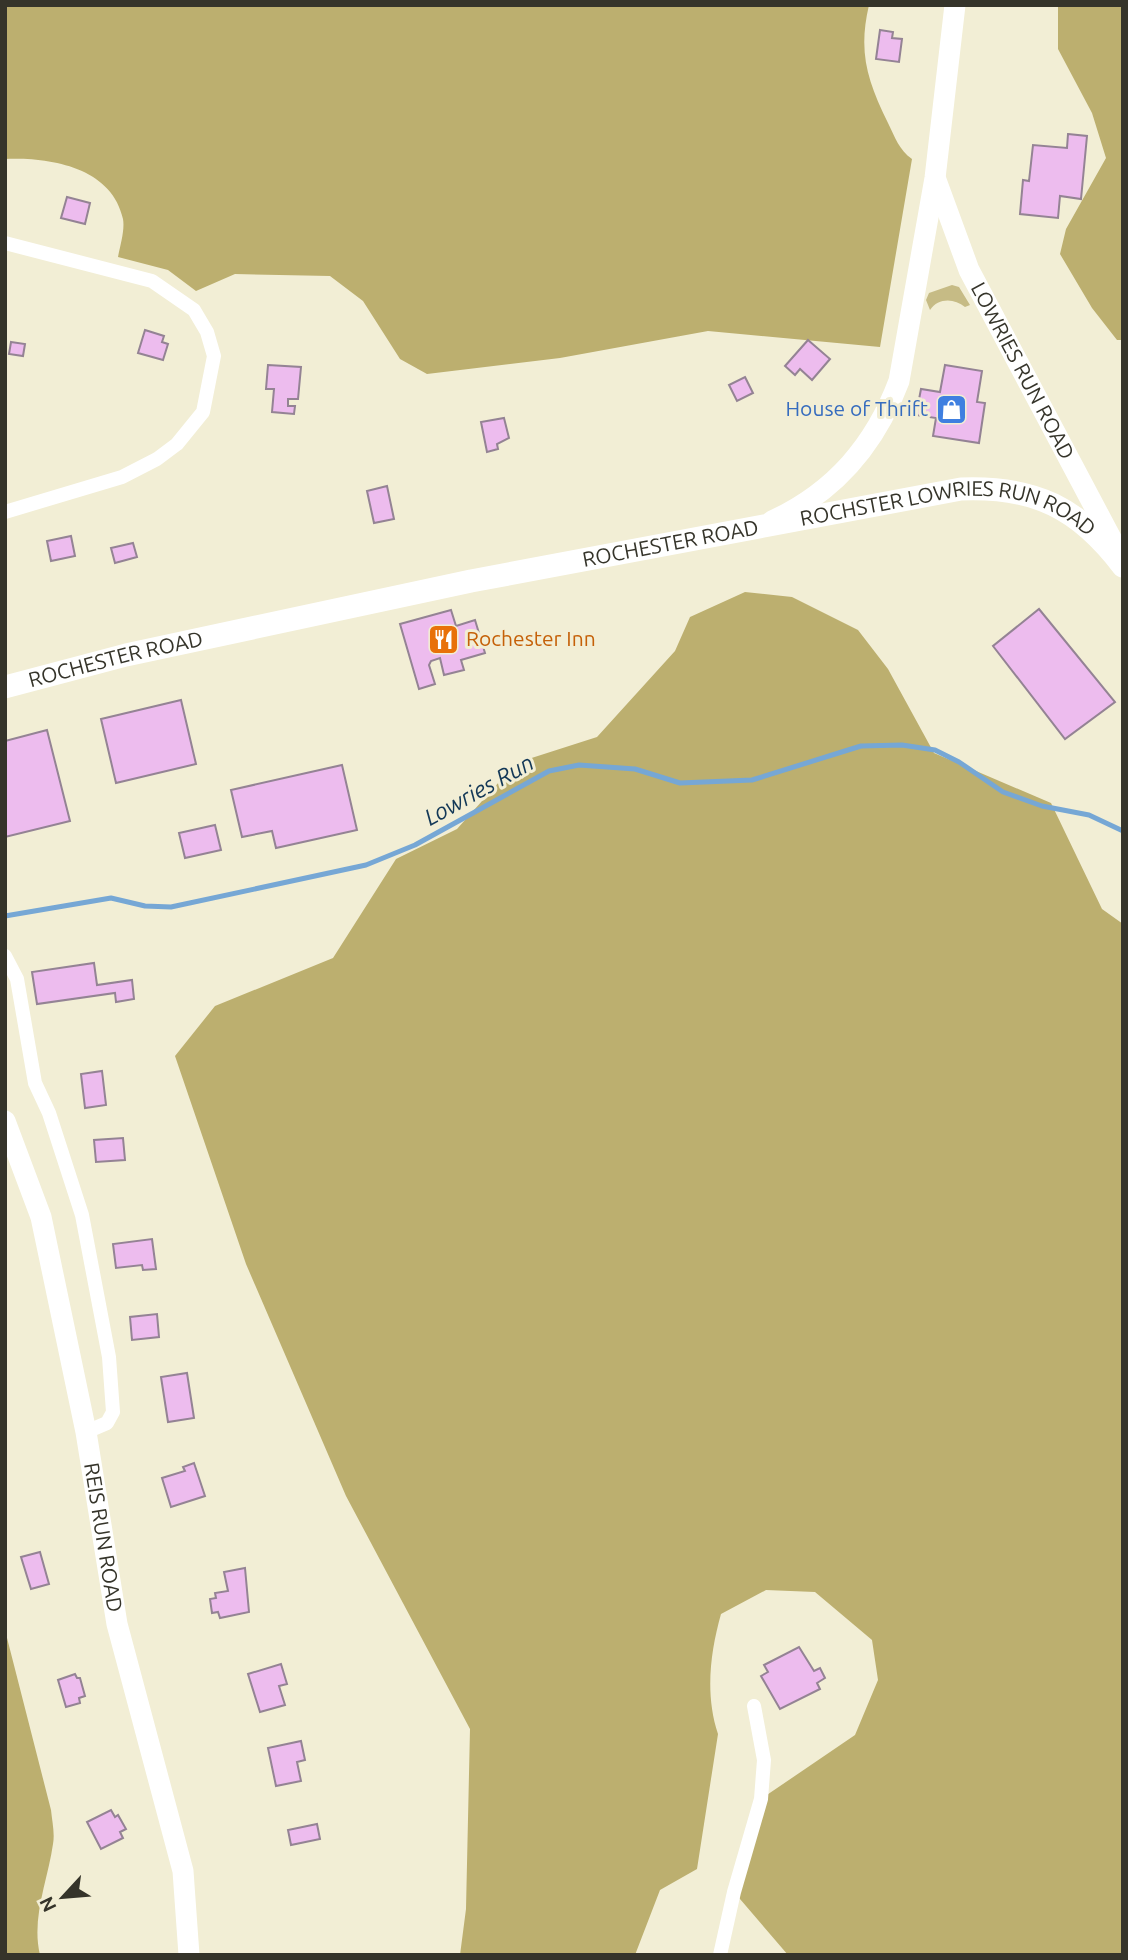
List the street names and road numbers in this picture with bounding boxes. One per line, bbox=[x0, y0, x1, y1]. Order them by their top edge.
street label: LOWRIES RUN ROAD bbox=[967, 278, 1080, 463]
street label: ROCHSTER LOWRIES RUN ROAD bbox=[798, 475, 1101, 540]
street label: ROCHESTER ROAD bbox=[580, 514, 760, 571]
street label: ROCHESTER ROAD bbox=[26, 626, 205, 691]
street label: REIS RUN ROAD bbox=[80, 1461, 128, 1614]

